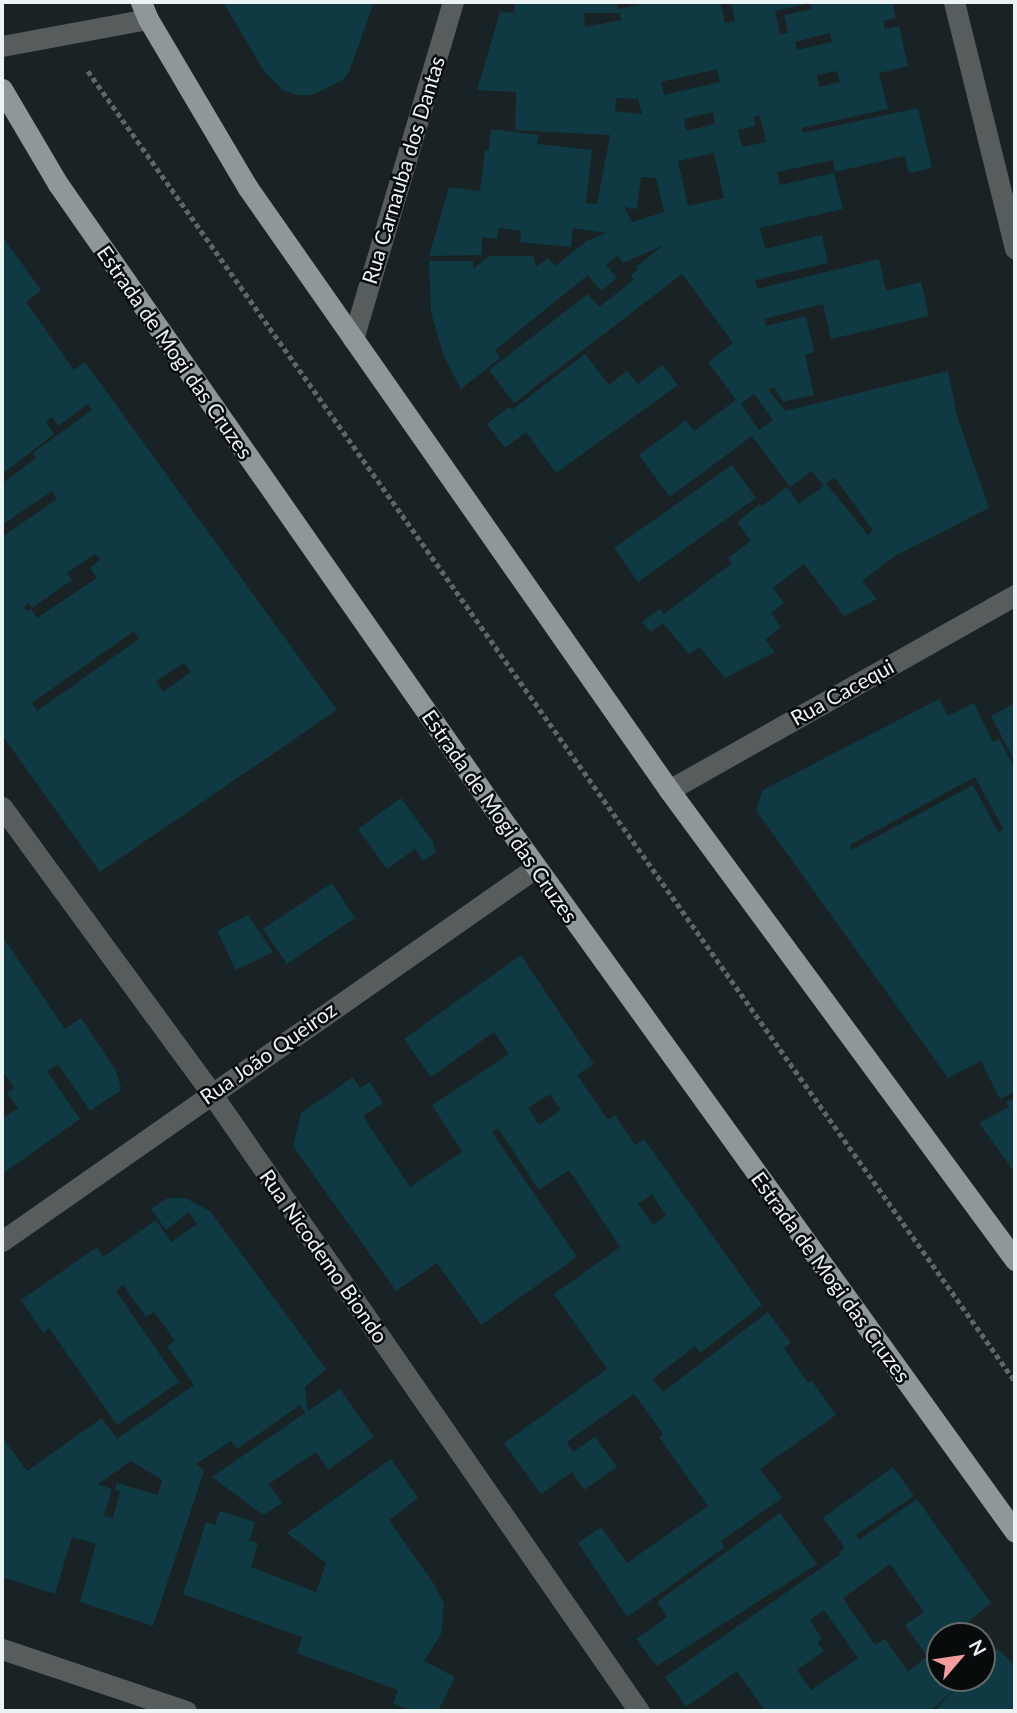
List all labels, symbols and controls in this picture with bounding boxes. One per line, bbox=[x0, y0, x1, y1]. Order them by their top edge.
street label: Rua Carnauba dos Dantas bbox=[356, 53, 450, 287]
street label: Estrada de Mogi das Cruzes bbox=[92, 241, 258, 463]
street label: Rua Cacequi bbox=[786, 653, 898, 731]
street label: Estrada de Mogi das Cruzes bbox=[417, 705, 583, 927]
street label: Rua João Queiroz bbox=[195, 996, 341, 1110]
street label: Rua Nicodemo Biondo bbox=[255, 1164, 393, 1348]
street label: Estrada de Mogi das Cruzes bbox=[746, 1167, 916, 1387]
north arrow bbox=[926, 1622, 996, 1692]
text: N bbox=[964, 1636, 992, 1660]

